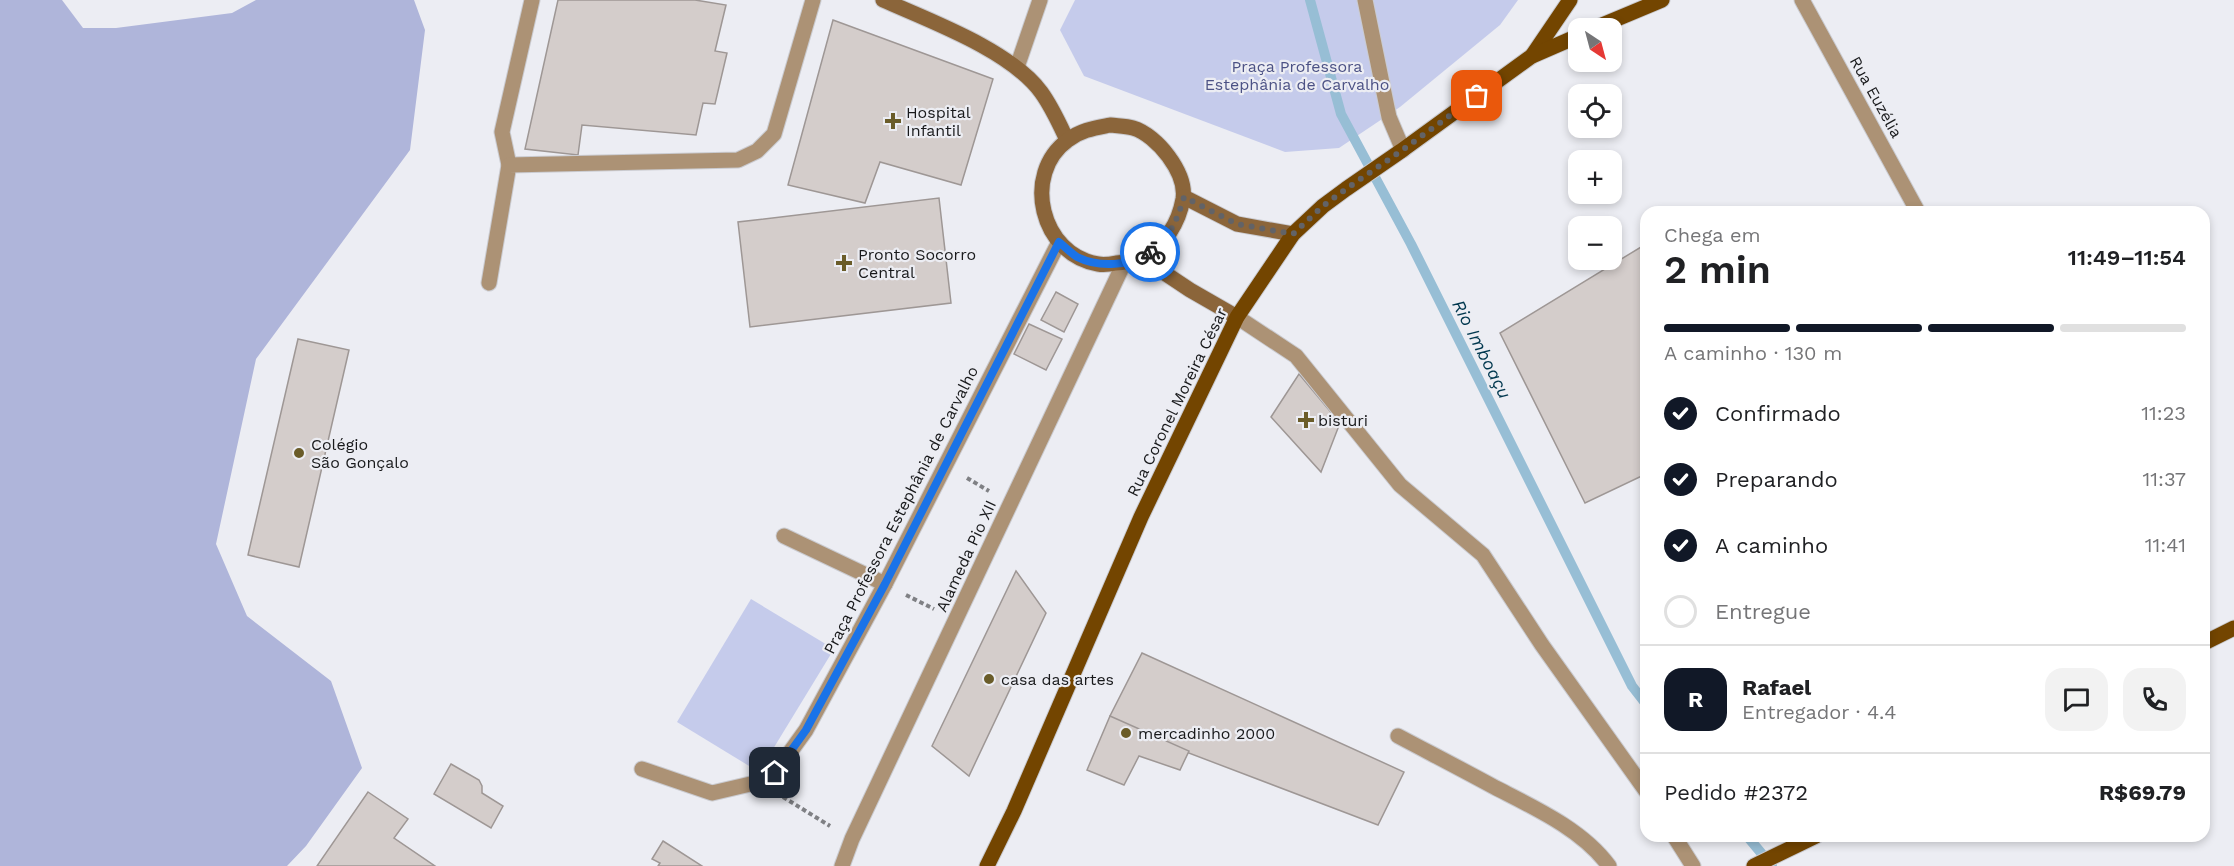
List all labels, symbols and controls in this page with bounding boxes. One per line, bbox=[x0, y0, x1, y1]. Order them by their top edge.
north arrow bbox=[1568, 18, 1622, 72]
map controls bbox=[1568, 18, 1622, 270]
street label: Rua Euzélia bbox=[1846, 53, 1906, 141]
park label: Praça Professora Estephânia de Carvalho bbox=[1205, 57, 1389, 94]
pin bbox=[1451, 70, 1502, 121]
icon: bag bbox=[1460, 79, 1493, 112]
button: locate bbox=[1568, 84, 1622, 138]
place label: Hospital Infantil bbox=[906, 103, 971, 140]
marker: Hospital Infantil bbox=[884, 112, 902, 130]
button: + bbox=[1568, 150, 1622, 204]
button: − bbox=[1568, 216, 1622, 270]
courier bbox=[1120, 222, 1180, 282]
text: Chega em bbox=[1664, 223, 1761, 247]
icon: bike bbox=[1134, 236, 1167, 269]
place label: Pronto Socorro Central bbox=[858, 245, 976, 282]
text: 11:49–11:54 bbox=[2068, 245, 2186, 270]
text: 2 min bbox=[1664, 247, 1771, 292]
marker: Pronto Socorro Central bbox=[835, 254, 853, 272]
water label: Rio Imboaçu bbox=[1448, 296, 1516, 402]
street label: Rua Coronel Moreira César bbox=[1123, 304, 1231, 499]
text: A caminho · 130 m bbox=[1664, 341, 1842, 365]
street label: Praça Professora Estephânia de Carvalho bbox=[820, 363, 982, 657]
icon: check bbox=[1664, 397, 1697, 430]
text: Confirmado bbox=[1715, 401, 1841, 426]
text: 11:23 bbox=[2141, 401, 2186, 425]
place label: bisturi bbox=[1318, 411, 1368, 430]
marker: bisturi bbox=[1299, 413, 1313, 427]
place label: Colégio São Gonçalo bbox=[311, 435, 409, 472]
marker: Colégio São Gonçalo bbox=[292, 446, 306, 460]
icon: check bbox=[1664, 463, 1697, 496]
text: Preparando bbox=[1715, 467, 1838, 492]
text: 11:37 bbox=[2142, 467, 2186, 491]
street label: Alameda Pio XII bbox=[932, 497, 1000, 615]
icon: check bbox=[1664, 529, 1697, 562]
text: A caminho bbox=[1715, 533, 1828, 558]
text: 11:41 bbox=[2145, 533, 2186, 557]
text: Entregue bbox=[1715, 599, 1811, 624]
button: chat bbox=[2045, 668, 2108, 731]
button: phone bbox=[2123, 668, 2186, 731]
place label: casa das artes bbox=[1001, 670, 1114, 689]
marker: casa das artes bbox=[982, 672, 996, 686]
text: Rafael bbox=[1742, 675, 1811, 700]
text: R bbox=[1688, 687, 1703, 712]
text: Entregador · 4.4 bbox=[1742, 700, 1896, 724]
place label: mercadinho 2000 bbox=[1138, 724, 1275, 743]
marker: mercadinho 2000 bbox=[1119, 726, 1133, 740]
pin bbox=[749, 747, 800, 798]
icon: home bbox=[758, 756, 791, 789]
text: Pedido #2372 bbox=[1664, 780, 1808, 805]
text: R$69.79 bbox=[2099, 780, 2186, 805]

